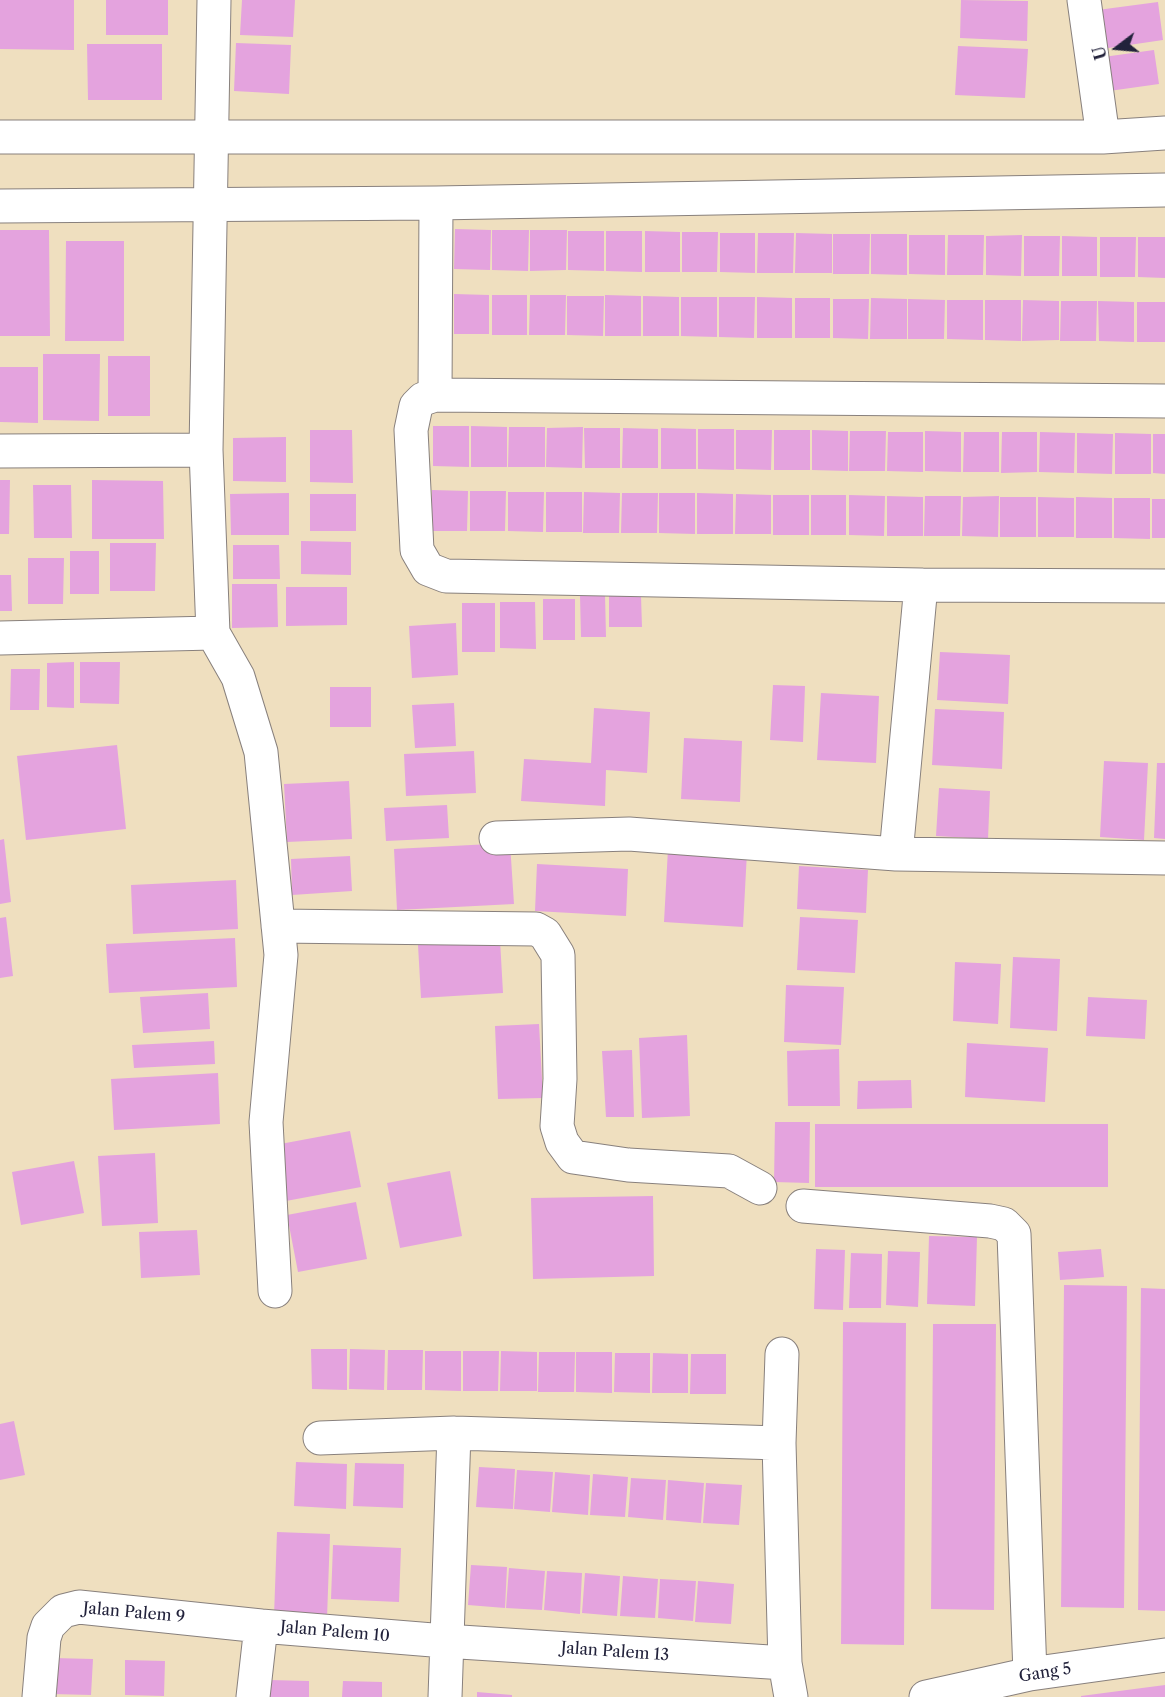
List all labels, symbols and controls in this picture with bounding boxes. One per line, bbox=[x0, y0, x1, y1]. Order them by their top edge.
north arrow bbox=[1087, 18, 1147, 78]
text: U bbox=[1088, 44, 1111, 62]
street label: Jalan Palem 9 bbox=[82, 1599, 186, 1627]
street label: Jalan Palem 10 bbox=[279, 1618, 391, 1646]
street label: Jalan Palem 13 bbox=[560, 1639, 670, 1665]
street label: Gang 5 bbox=[1017, 1659, 1073, 1687]

